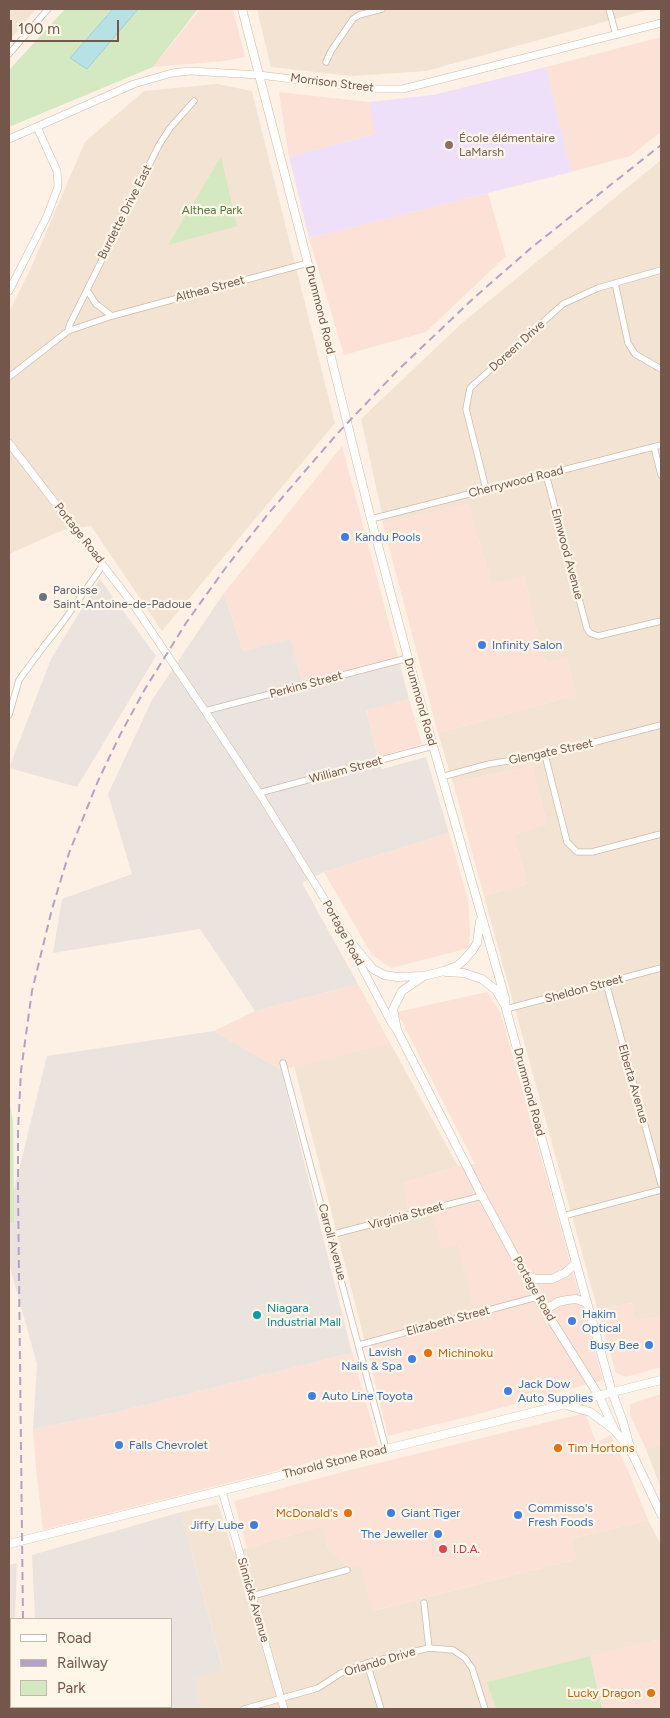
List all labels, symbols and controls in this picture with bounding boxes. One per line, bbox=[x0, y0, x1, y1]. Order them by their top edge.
scale bar bbox=[12, 10, 121, 42]
text: 100 m bbox=[18, 20, 60, 38]
street label: Morrison Street bbox=[290, 71, 374, 95]
place label: École élémentaire LaMarsh bbox=[459, 131, 555, 159]
marker: École élémentaire LaMarsh bbox=[443, 139, 455, 151]
street label: Burdette Drive East bbox=[95, 162, 155, 262]
park label: Althea Park bbox=[182, 203, 242, 217]
street label: Drummond Road bbox=[302, 264, 338, 356]
street label: Althea Street bbox=[174, 273, 246, 305]
street label: Doreen Drive bbox=[486, 317, 548, 375]
street label: Cherrywood Road bbox=[467, 463, 565, 501]
street label: Portage Road bbox=[51, 500, 107, 566]
street label: Elmwood Avenue bbox=[548, 507, 586, 601]
place label: Kandu Pools bbox=[355, 530, 421, 544]
marker: Kandu Pools bbox=[339, 531, 351, 543]
place label: Paroisse Saint-Antoine-de-Padoue bbox=[53, 583, 192, 611]
marker: Paroisse Saint-Antoine-de-Padoue bbox=[37, 591, 49, 603]
place label: Infinity Salon bbox=[492, 638, 562, 652]
marker: Infinity Salon bbox=[476, 639, 488, 651]
street label: Drummond Road bbox=[401, 656, 439, 748]
street label: Perkins Street bbox=[268, 668, 344, 702]
street label: Glengate Street bbox=[508, 736, 594, 768]
street label: William Street bbox=[308, 753, 384, 787]
street label: Portage Road bbox=[319, 898, 367, 968]
street label: Sheldon Street bbox=[543, 972, 625, 1006]
street label: Elberta Avenue bbox=[615, 1043, 651, 1125]
street label: Drummond Road bbox=[510, 1046, 548, 1138]
street label: Virginia Street bbox=[367, 1199, 445, 1233]
street label: Carroll Avenue bbox=[315, 1202, 349, 1282]
street label: Portage Road bbox=[510, 1254, 558, 1324]
place label: Niagara Industrial Mall bbox=[267, 1301, 341, 1329]
street label: Elizabeth Street bbox=[405, 1303, 491, 1339]
place label: Hakim Optical bbox=[582, 1307, 621, 1335]
marker: Niagara Industrial Mall bbox=[251, 1309, 263, 1321]
marker: Hakim Optical bbox=[566, 1315, 578, 1327]
place label: Busy Bee bbox=[590, 1338, 639, 1352]
marker: Busy Bee bbox=[643, 1339, 655, 1351]
place label: Lavish Nails & Spa bbox=[341, 1345, 402, 1373]
place label: Michinoku bbox=[438, 1346, 493, 1360]
marker: Michinoku bbox=[422, 1347, 434, 1359]
marker: Lavish Nails & Spa bbox=[406, 1353, 418, 1365]
place label: Jack Dow Auto Supplies bbox=[518, 1377, 593, 1405]
marker: Jack Dow Auto Supplies bbox=[502, 1385, 514, 1397]
place label: Auto Line Toyota bbox=[322, 1389, 413, 1403]
marker: Auto Line Toyota bbox=[306, 1390, 318, 1402]
place label: Falls Chevrolet bbox=[129, 1438, 208, 1452]
marker: Falls Chevrolet bbox=[113, 1439, 125, 1451]
place label: Tim Hortons bbox=[568, 1441, 634, 1455]
street label: Thorold Stone Road bbox=[282, 1442, 388, 1482]
marker: Tim Hortons bbox=[552, 1442, 564, 1454]
place label: Commisso's Fresh Foods bbox=[528, 1501, 593, 1529]
place label: McDonald's bbox=[276, 1506, 338, 1520]
place label: Giant Tiger bbox=[401, 1506, 460, 1520]
marker: McDonald's bbox=[342, 1507, 354, 1519]
marker: Giant Tiger bbox=[385, 1507, 397, 1519]
marker: Commisso's Fresh Foods bbox=[512, 1509, 524, 1521]
place label: Jiffy Lube bbox=[190, 1518, 244, 1532]
marker: Jiffy Lube bbox=[248, 1519, 260, 1531]
place label: The Jeweller bbox=[361, 1527, 428, 1541]
marker: The Jeweller bbox=[432, 1528, 444, 1540]
place label: I.D.A. bbox=[453, 1542, 480, 1556]
marker: I.D.A. bbox=[437, 1543, 449, 1555]
street label: Sinnicks Avenue bbox=[234, 1556, 272, 1644]
legend bbox=[10, 1618, 172, 1708]
text: Road bbox=[57, 1629, 92, 1647]
street label: Orlando Drive bbox=[343, 1644, 417, 1680]
text: Railway bbox=[57, 1654, 108, 1672]
text: Park bbox=[57, 1679, 86, 1697]
place label: Lucky Dragon bbox=[567, 1686, 641, 1700]
marker: Lucky Dragon bbox=[645, 1687, 657, 1699]

